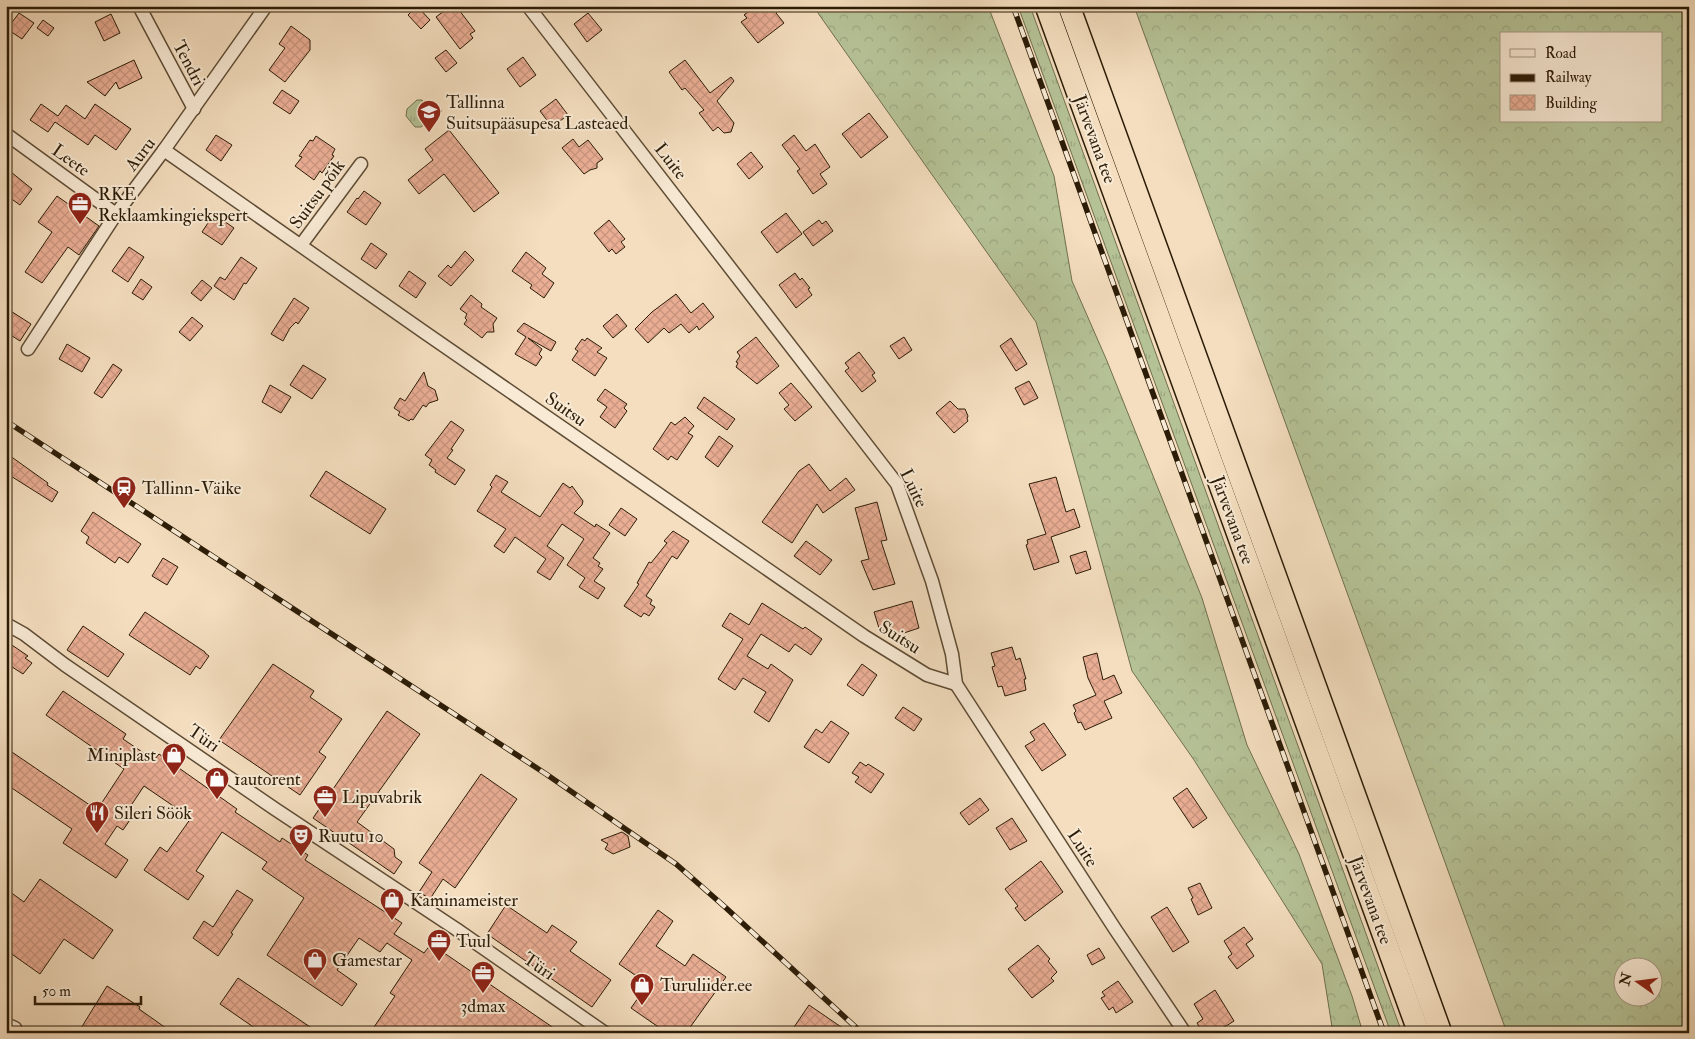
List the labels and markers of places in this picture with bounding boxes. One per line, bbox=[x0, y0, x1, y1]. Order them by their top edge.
place label: Tallinna Suitsupääsupesa Lasteaed bbox=[446, 91, 629, 135]
school or university icon: Tallinna Suitsupääsupesa Lasteaed bbox=[416, 99, 442, 133]
place label: RKE Reklaamkingiekspert bbox=[98, 183, 248, 227]
office icon: RKE Reklaamkingiekspert bbox=[67, 191, 93, 225]
station icon: Tallinn-Väike bbox=[111, 475, 137, 509]
place label: Tallinn-Väike bbox=[142, 477, 242, 500]
shop icon: Miniplast bbox=[161, 742, 187, 776]
place label: Miniplast bbox=[87, 744, 156, 767]
shop icon: 1autorent bbox=[204, 766, 230, 800]
place label: 1autorent bbox=[234, 768, 301, 791]
office icon: Lipuvabrik bbox=[312, 784, 338, 818]
place label: Lipuvabrik bbox=[342, 786, 422, 809]
restaurant icon: Sileri Söök bbox=[84, 800, 110, 834]
place label: Sileri Söök bbox=[114, 802, 192, 825]
theatre icon: Ruutu 10 bbox=[288, 823, 314, 857]
place label: Ruutu 10 bbox=[318, 825, 384, 848]
shop icon: Kaminameister bbox=[379, 887, 405, 921]
place label: Kaminameister bbox=[410, 889, 518, 912]
office icon: Tuul bbox=[426, 928, 452, 962]
place label: Tuul bbox=[456, 930, 491, 953]
shop icon: Gamestar bbox=[302, 947, 328, 981]
place label: Gamestar bbox=[332, 949, 402, 972]
office icon: 3dmax bbox=[470, 960, 496, 994]
shop icon: Turuliider.ee bbox=[629, 972, 655, 1006]
place label: Turuliider.ee bbox=[660, 974, 753, 997]
place label: 3dmax bbox=[460, 995, 506, 1018]

